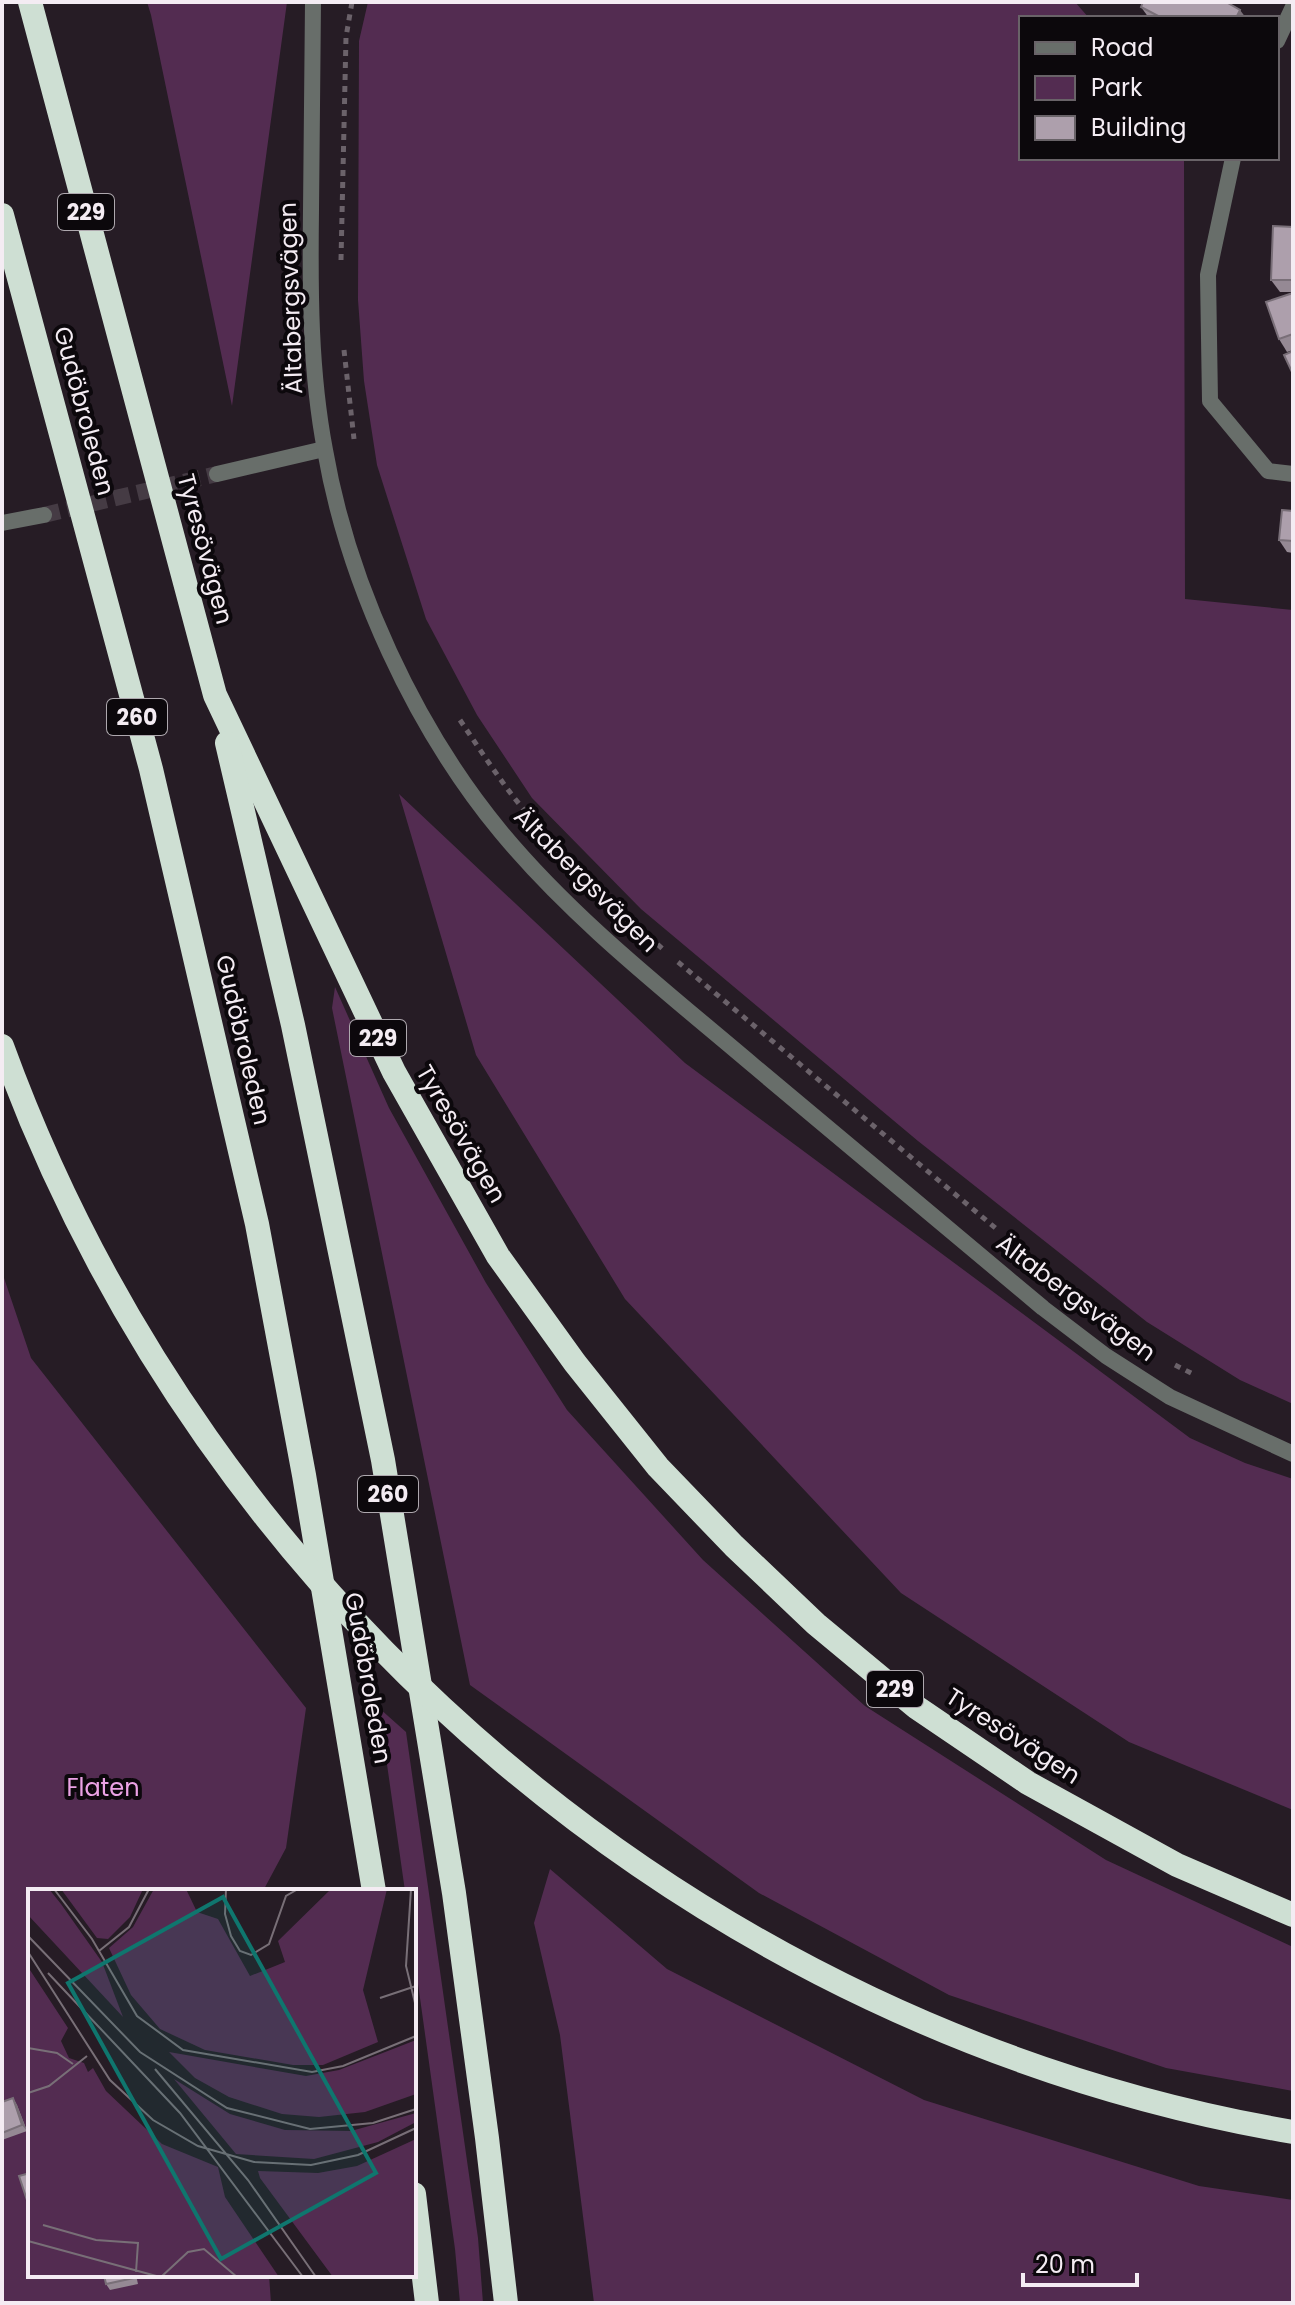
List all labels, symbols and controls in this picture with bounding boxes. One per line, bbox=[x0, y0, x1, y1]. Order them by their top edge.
legend bbox=[1019, 16, 1279, 160]
text: Road bbox=[1091, 31, 1153, 64]
text: Park bbox=[1091, 71, 1143, 104]
text: Building bbox=[1091, 111, 1187, 144]
road number: 229 bbox=[58, 194, 114, 230]
street label: Ältabergsvägen bbox=[271, 202, 310, 395]
street label: Gudöbroleden bbox=[46, 323, 123, 499]
street label: Tyresövägen bbox=[170, 470, 241, 628]
road number: 260 bbox=[107, 699, 167, 735]
street label: Ältabergsvägen bbox=[507, 800, 666, 959]
street label: Gudöbroleden bbox=[208, 952, 279, 1128]
road number: 229 bbox=[350, 1020, 406, 1056]
street label: Tyresövägen bbox=[409, 1059, 514, 1209]
street label: Ältabergsvägen bbox=[990, 1227, 1163, 1369]
road number: 260 bbox=[358, 1476, 418, 1512]
street label: Gudöbroleden bbox=[337, 1590, 400, 1766]
road number: 229 bbox=[867, 1671, 923, 1707]
street label: Tyresövägen bbox=[940, 1680, 1087, 1791]
park label: Flaten bbox=[66, 1771, 140, 1804]
inset map bbox=[28, 1889, 416, 2277]
scale bar bbox=[1023, 2237, 1137, 2287]
text: 20 m bbox=[1035, 2248, 1095, 2281]

